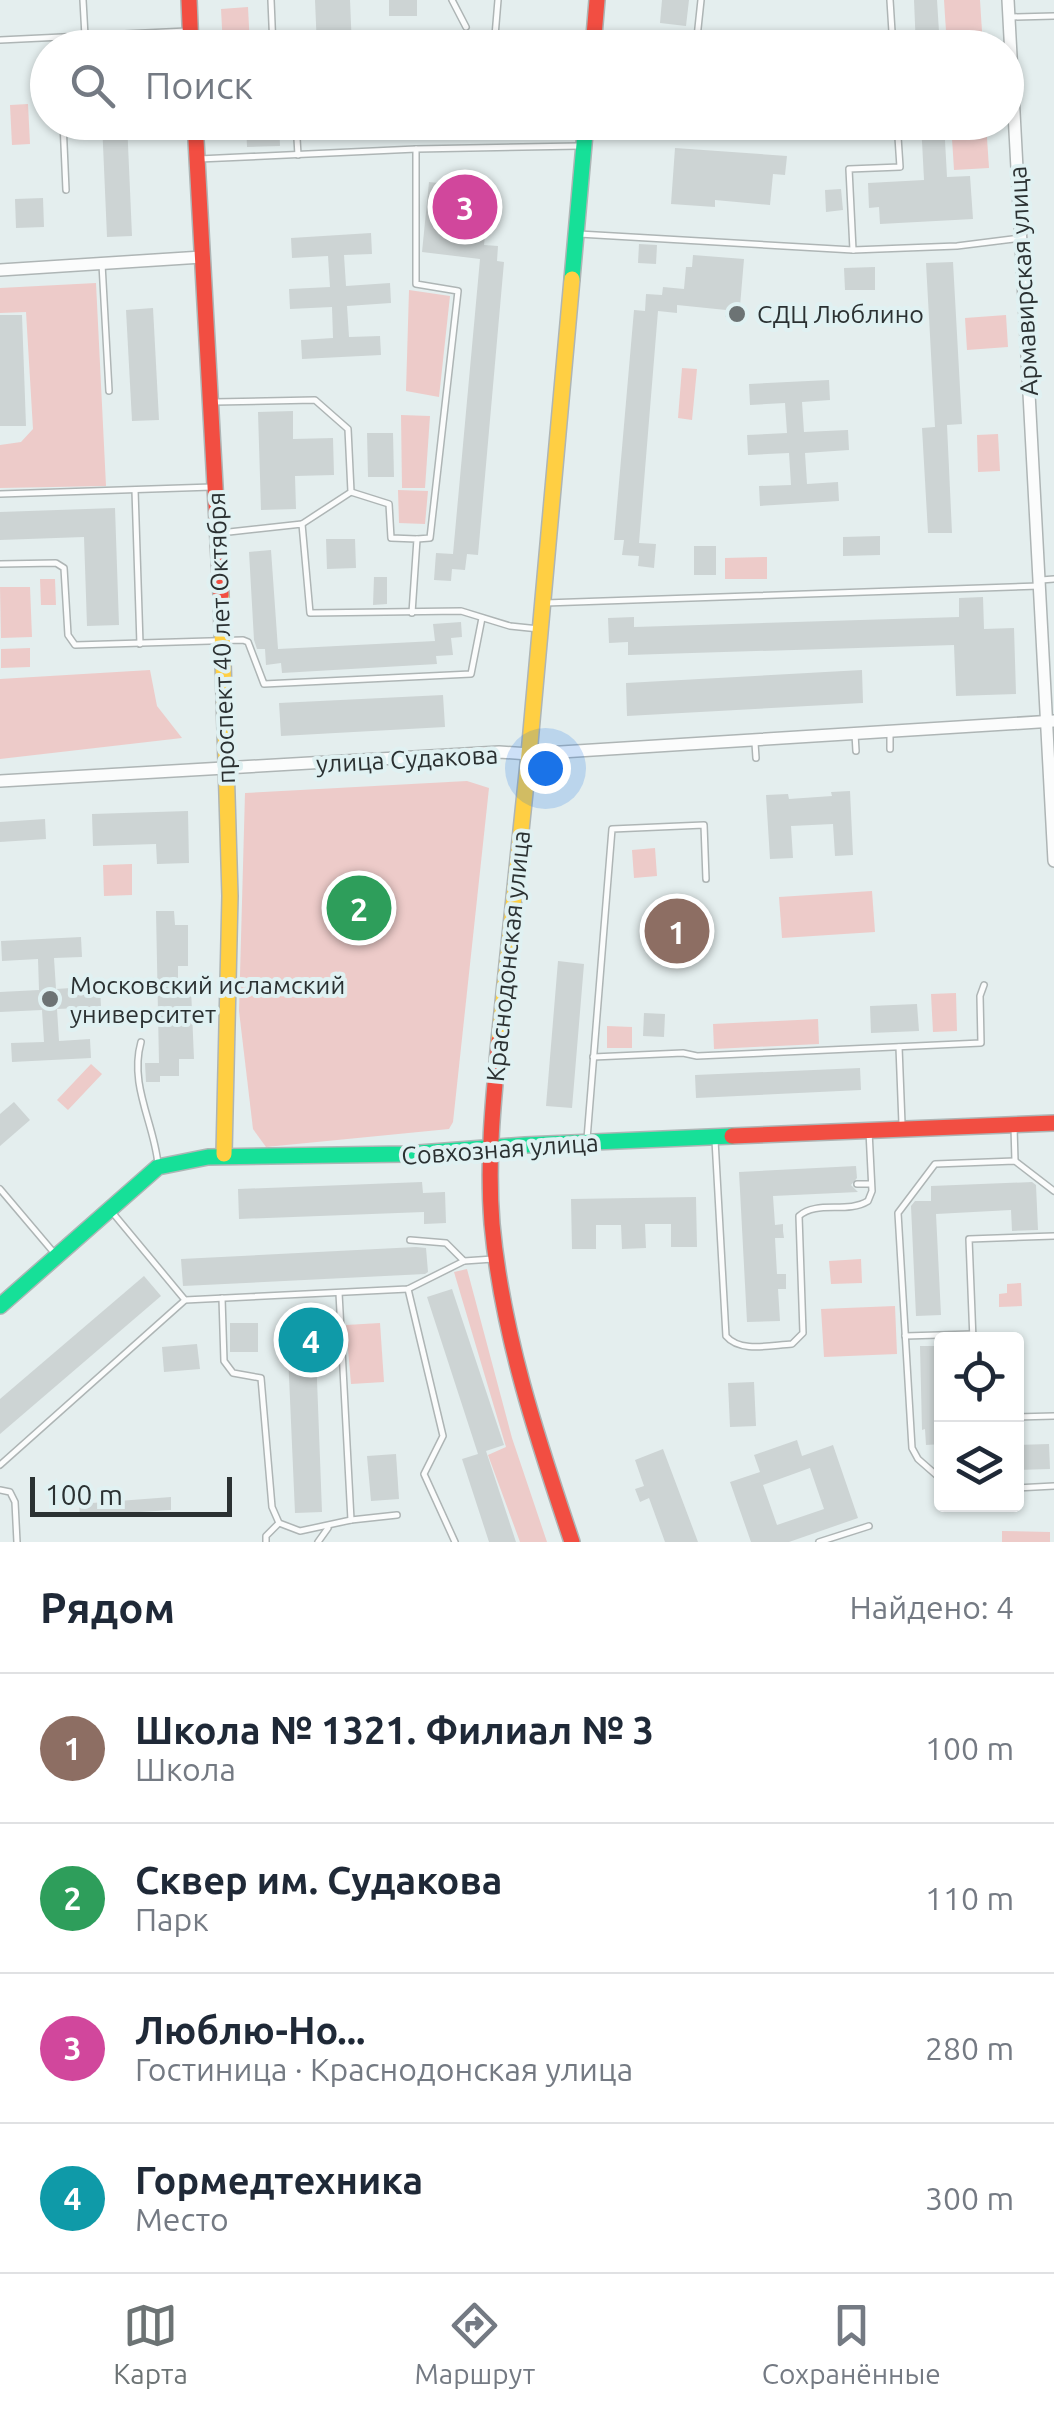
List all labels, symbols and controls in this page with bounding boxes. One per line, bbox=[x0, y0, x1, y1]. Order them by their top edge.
search box bbox=[30, 30, 1024, 140]
icon: search bbox=[65, 58, 120, 113]
text: Поиск bbox=[145, 64, 253, 106]
street label: Армавирская улица bbox=[1003, 165, 1043, 397]
pin: 3 bbox=[432, 170, 498, 244]
place label: СДЦ Люблино bbox=[757, 300, 924, 328]
marker: СДЦ Люблино bbox=[726, 303, 748, 325]
street label: проспект 40 лет Октября bbox=[202, 492, 240, 784]
street label: улица Судакова bbox=[315, 740, 499, 778]
your location bbox=[520, 743, 571, 794]
street label: Краснодонская улица bbox=[481, 829, 535, 1083]
pin: 2 bbox=[326, 870, 392, 946]
pin: 1 bbox=[644, 894, 710, 968]
place label: Московский исламский университет bbox=[70, 971, 345, 1028]
marker: Московский исламский университет bbox=[39, 988, 61, 1010]
street label: Совхозная улица bbox=[401, 1128, 599, 1170]
pin: 4 bbox=[278, 1302, 344, 1378]
map controls bbox=[934, 1332, 1024, 1512]
button: locate bbox=[934, 1332, 1024, 1422]
button: layers bbox=[934, 1422, 1024, 1512]
scale bar bbox=[30, 1472, 232, 1516]
text: 100 m bbox=[45, 1479, 123, 1510]
text: Рядом bbox=[40, 1584, 175, 1631]
text: Найдено: 4 bbox=[849, 1589, 1014, 1625]
text: Школа № 1321. Филиал № 3 bbox=[135, 1709, 654, 1751]
text: 1 bbox=[63, 1730, 82, 1766]
text: 100 m bbox=[925, 1730, 1014, 1766]
text: Школа bbox=[135, 1751, 236, 1787]
text: Сквер им. Судакова bbox=[135, 1859, 502, 1901]
text: 2 bbox=[63, 1880, 82, 1916]
text: 110 m bbox=[925, 1880, 1014, 1916]
text: Парк bbox=[135, 1901, 209, 1937]
text: Люблю-Но... bbox=[135, 2009, 365, 2051]
text: 3 bbox=[63, 2030, 82, 2066]
text: 280 m bbox=[925, 2030, 1014, 2066]
text: Гостиница · Краснодонская улица bbox=[135, 2051, 633, 2087]
text: Гормедтехника bbox=[135, 2159, 423, 2201]
text: 4 bbox=[63, 2180, 82, 2216]
text: 300 m bbox=[925, 2180, 1014, 2216]
text: Место bbox=[135, 2201, 229, 2237]
tab: Карта bbox=[113, 2298, 188, 2389]
tab: Маршрут bbox=[414, 2298, 535, 2389]
tab: Сохранённые bbox=[762, 2298, 941, 2389]

